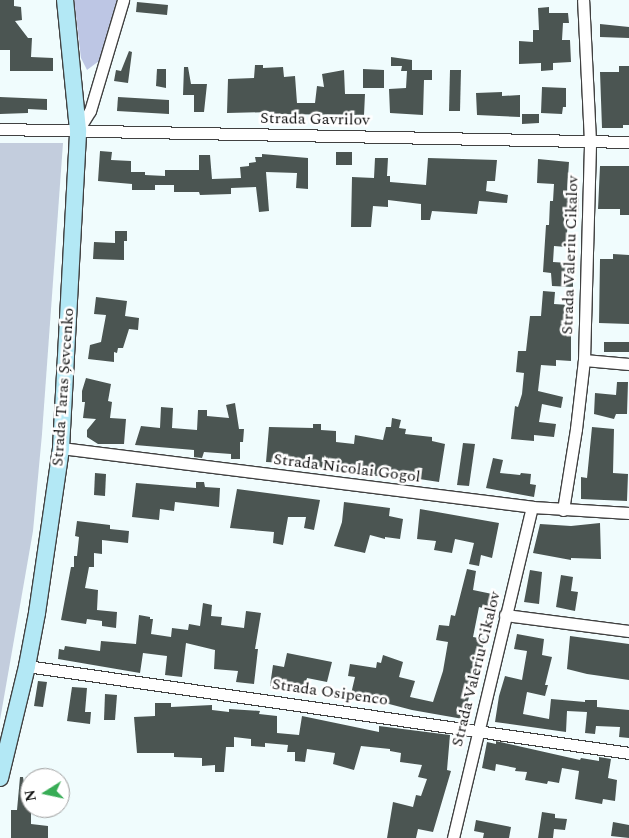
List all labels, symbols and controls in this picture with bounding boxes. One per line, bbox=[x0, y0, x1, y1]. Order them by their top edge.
street label: Strada Gavrilov bbox=[260, 108, 370, 130]
street label: Strada Valeriu Cikalov bbox=[558, 175, 582, 335]
street label: Strada Taras Șevcenko bbox=[48, 307, 78, 467]
street label: Strada Nicolai Gogol bbox=[272, 449, 422, 487]
street label: Strada Valeriu Cikalov bbox=[447, 589, 505, 749]
street label: Strada Osipenco bbox=[271, 674, 389, 710]
north arrow bbox=[20, 768, 70, 818]
text: N bbox=[19, 788, 42, 803]

